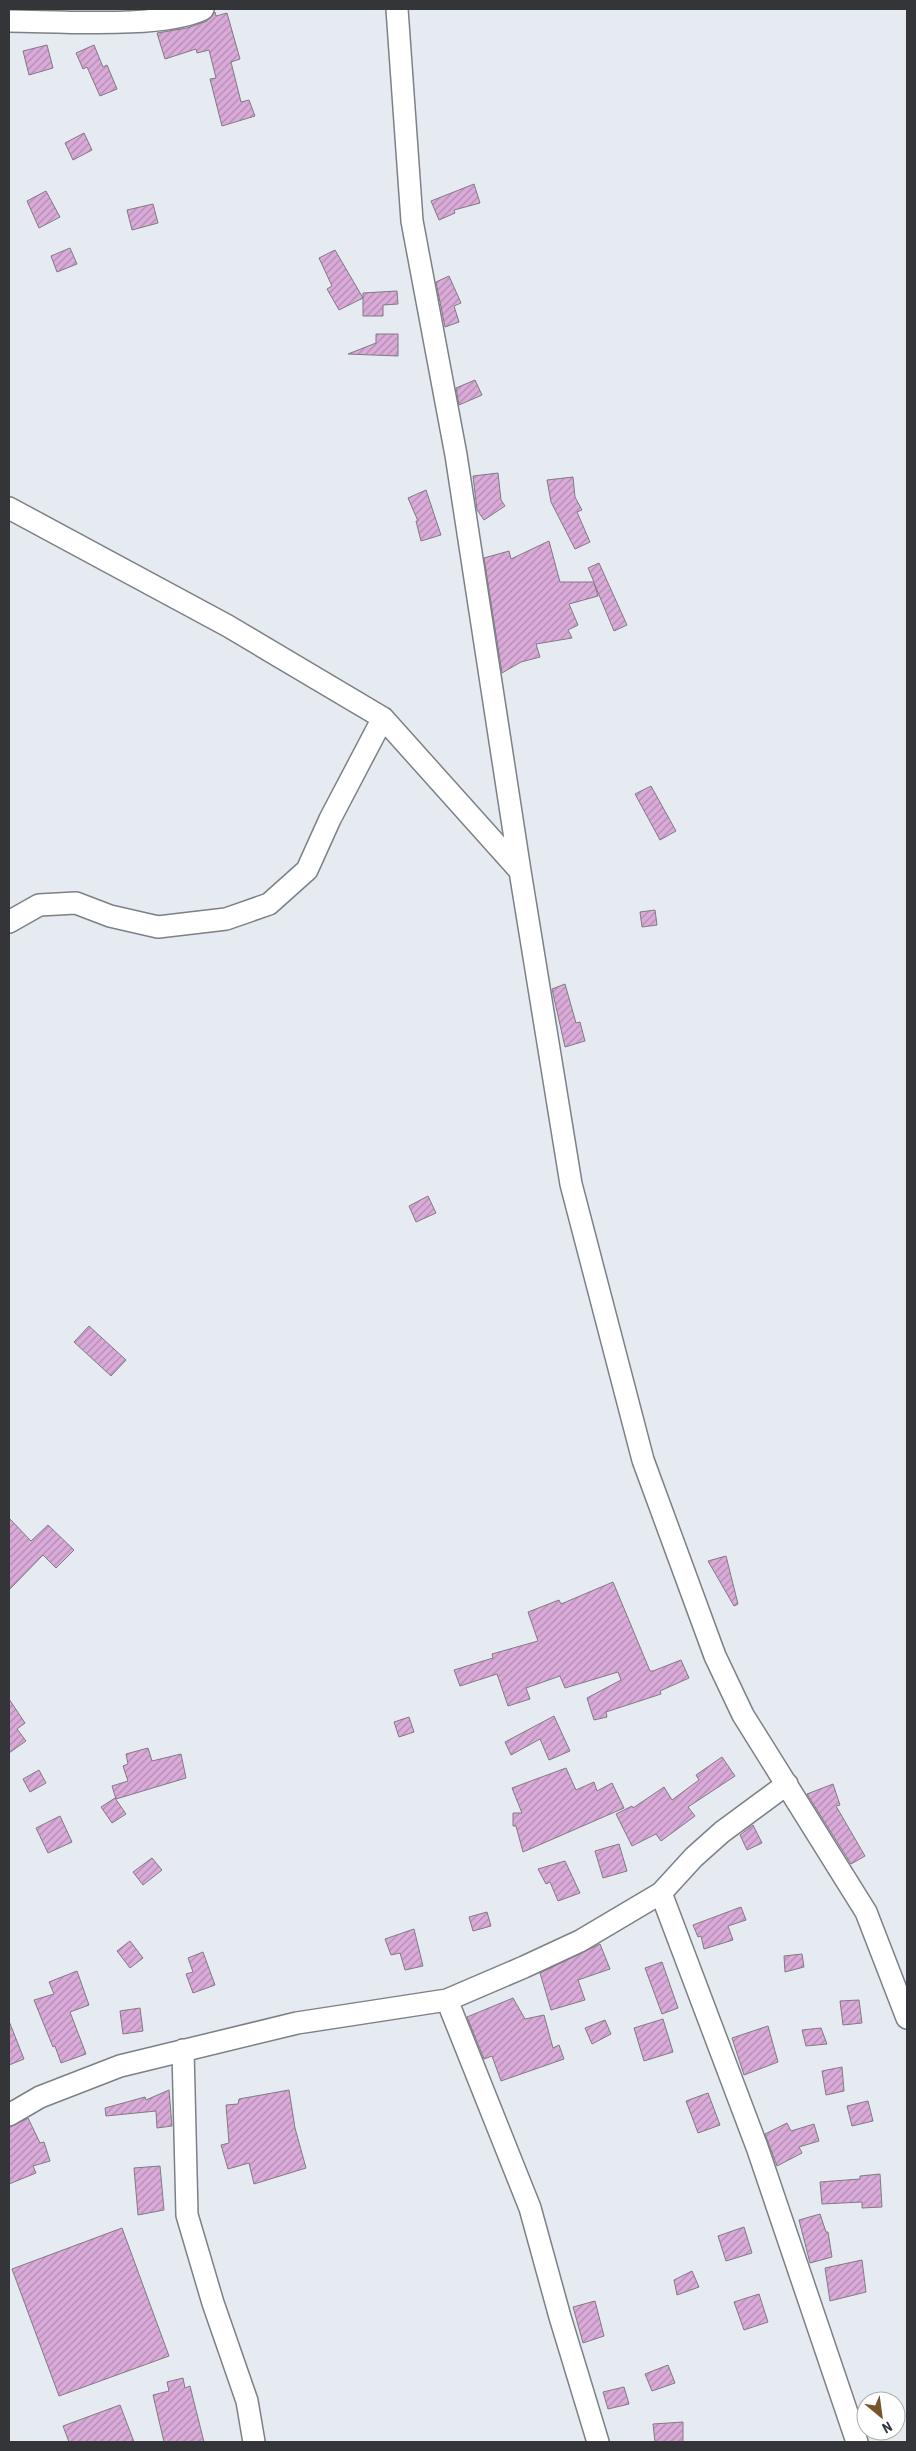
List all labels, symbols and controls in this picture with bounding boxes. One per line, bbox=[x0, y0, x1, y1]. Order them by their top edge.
north arrow bbox=[856, 2391, 906, 2441]
text: N bbox=[880, 2418, 895, 2436]

